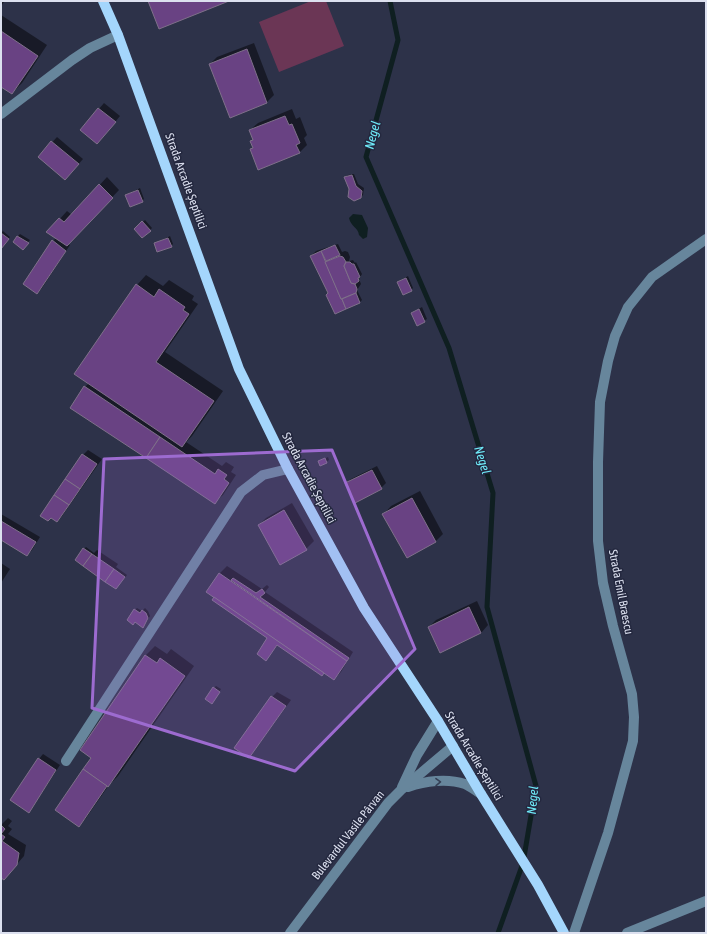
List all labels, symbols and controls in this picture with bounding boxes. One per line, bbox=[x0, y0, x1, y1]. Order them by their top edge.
water label: Negel bbox=[362, 119, 383, 151]
street label: Strada Arcadie Șeptilici bbox=[162, 131, 210, 231]
street label: Strada Arcadie Șeptilici bbox=[279, 430, 339, 526]
water label: Negel bbox=[471, 444, 494, 476]
street label: Strada Emil Braescu bbox=[606, 548, 636, 636]
street label: Strada Arcadie Șeptilici bbox=[442, 709, 506, 803]
one-way arrow bbox=[435, 777, 441, 786]
water label: Negel bbox=[524, 785, 541, 815]
street label: Bulevardul Vasile Pârvan bbox=[309, 788, 387, 882]

